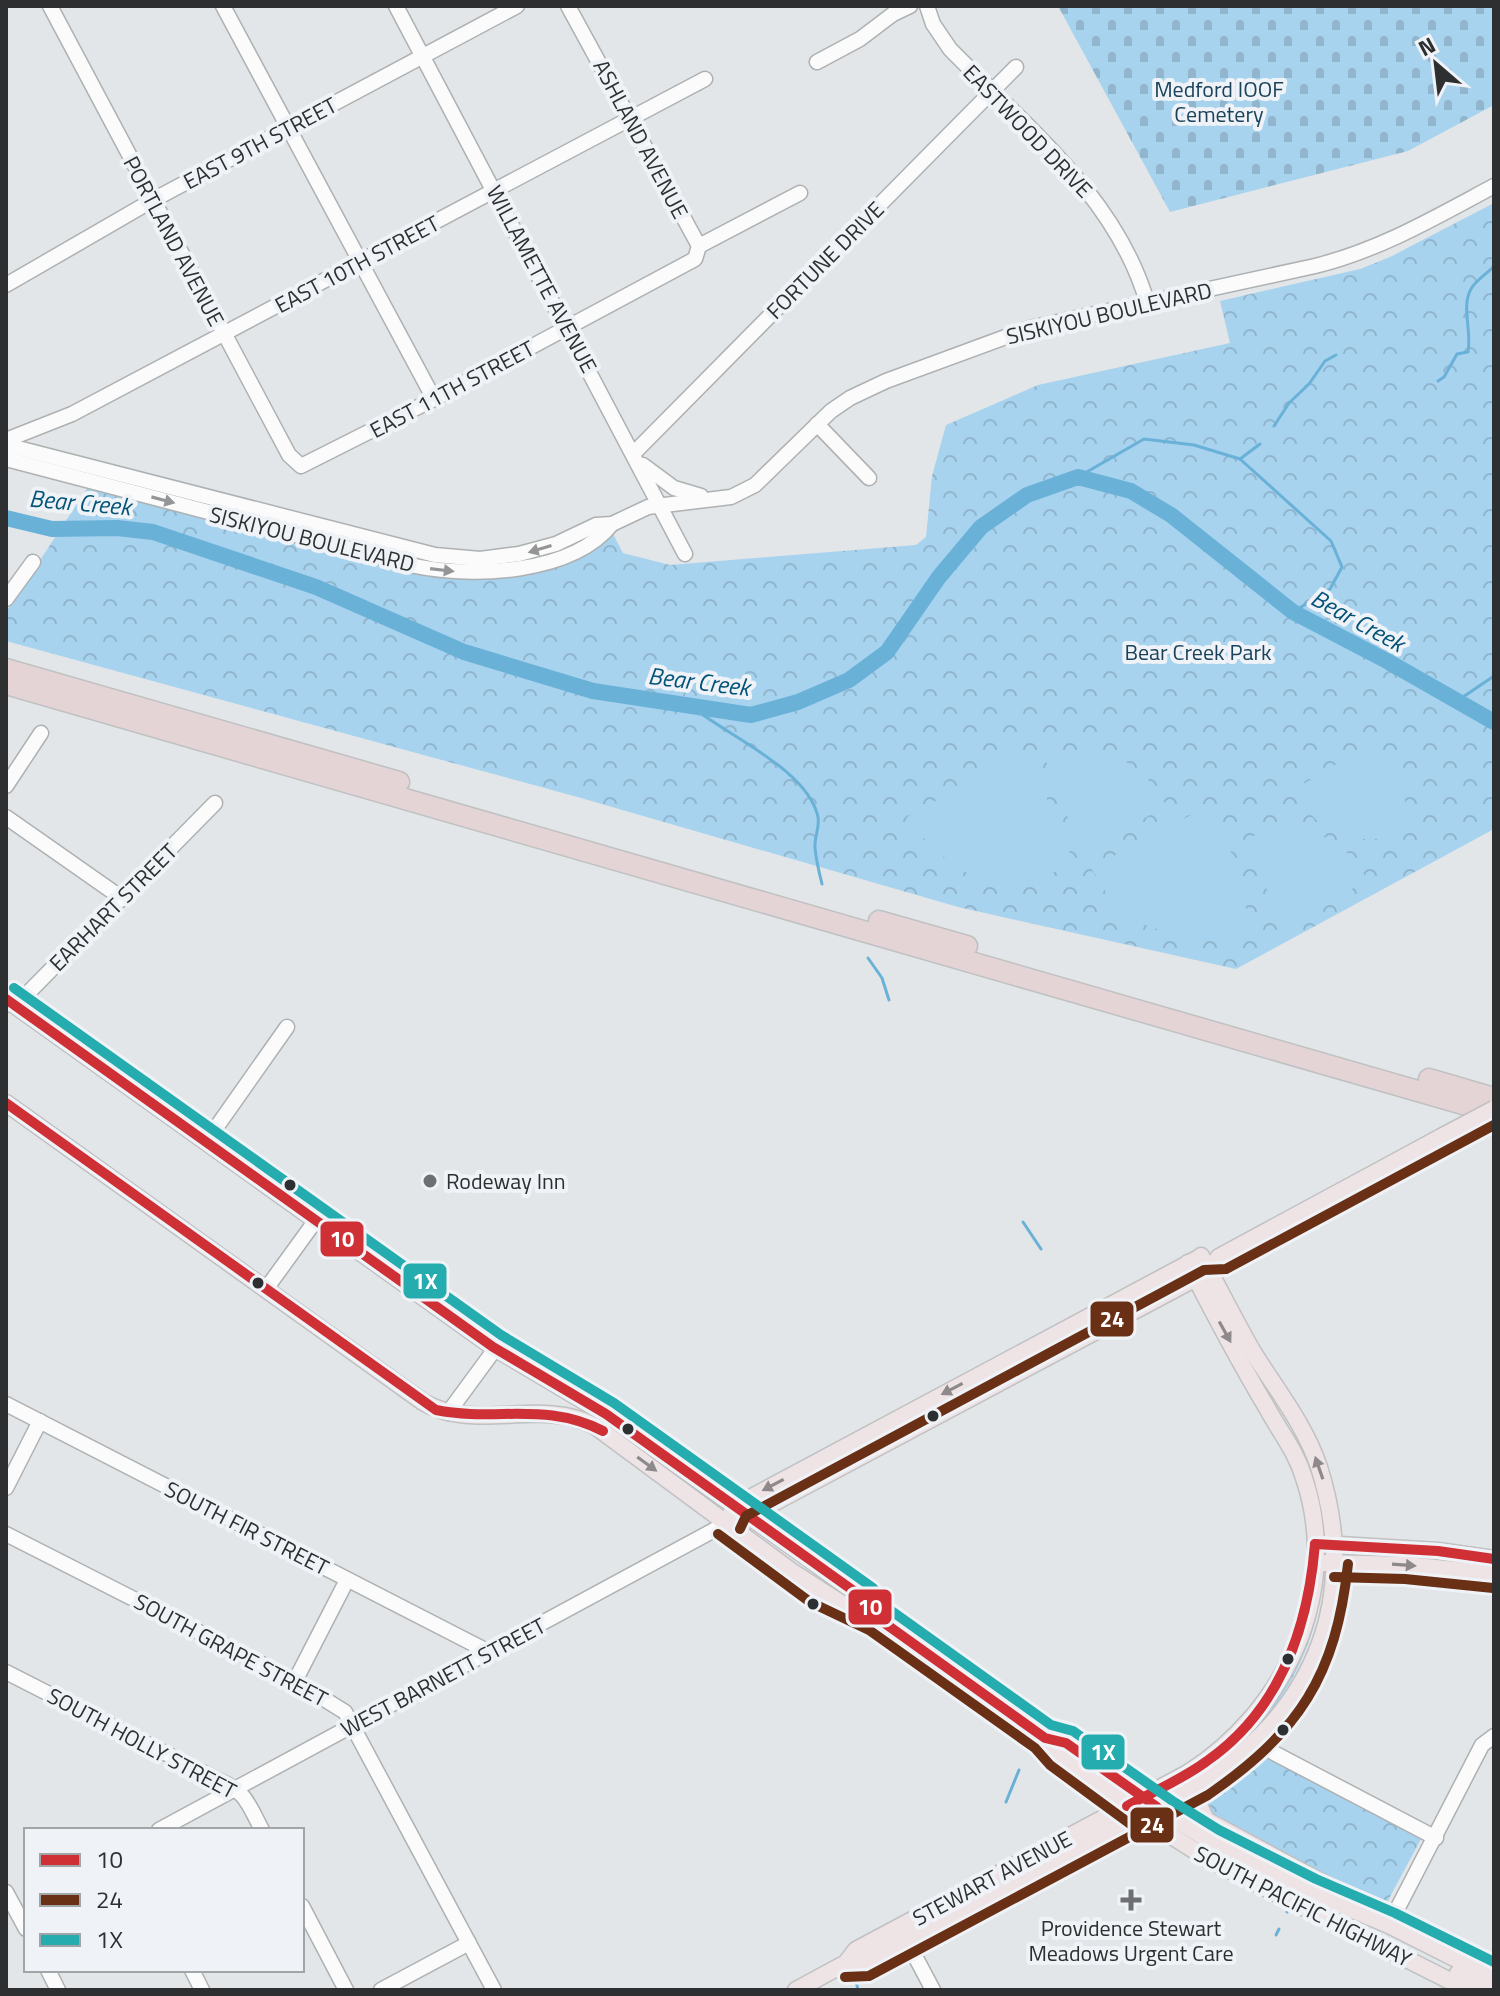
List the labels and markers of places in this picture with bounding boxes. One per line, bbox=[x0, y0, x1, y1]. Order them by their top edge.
place label: Rodeway Inn bbox=[446, 1164, 566, 1198]
marker: Rodeway Inn bbox=[421, 1172, 439, 1190]
unlabelled marker bbox=[282, 1177, 298, 1193]
unlabelled marker bbox=[250, 1275, 266, 1291]
unlabelled marker bbox=[925, 1408, 941, 1424]
unlabelled marker bbox=[620, 1421, 636, 1437]
unlabelled marker bbox=[805, 1596, 821, 1612]
unlabelled marker bbox=[1280, 1651, 1296, 1667]
unlabelled marker bbox=[1275, 1722, 1291, 1738]
marker: Providence Stewart Meadows Urgent Care bbox=[1120, 1889, 1142, 1911]
place label: Providence Stewart Meadows Urgent Care bbox=[1028, 1911, 1234, 1970]

